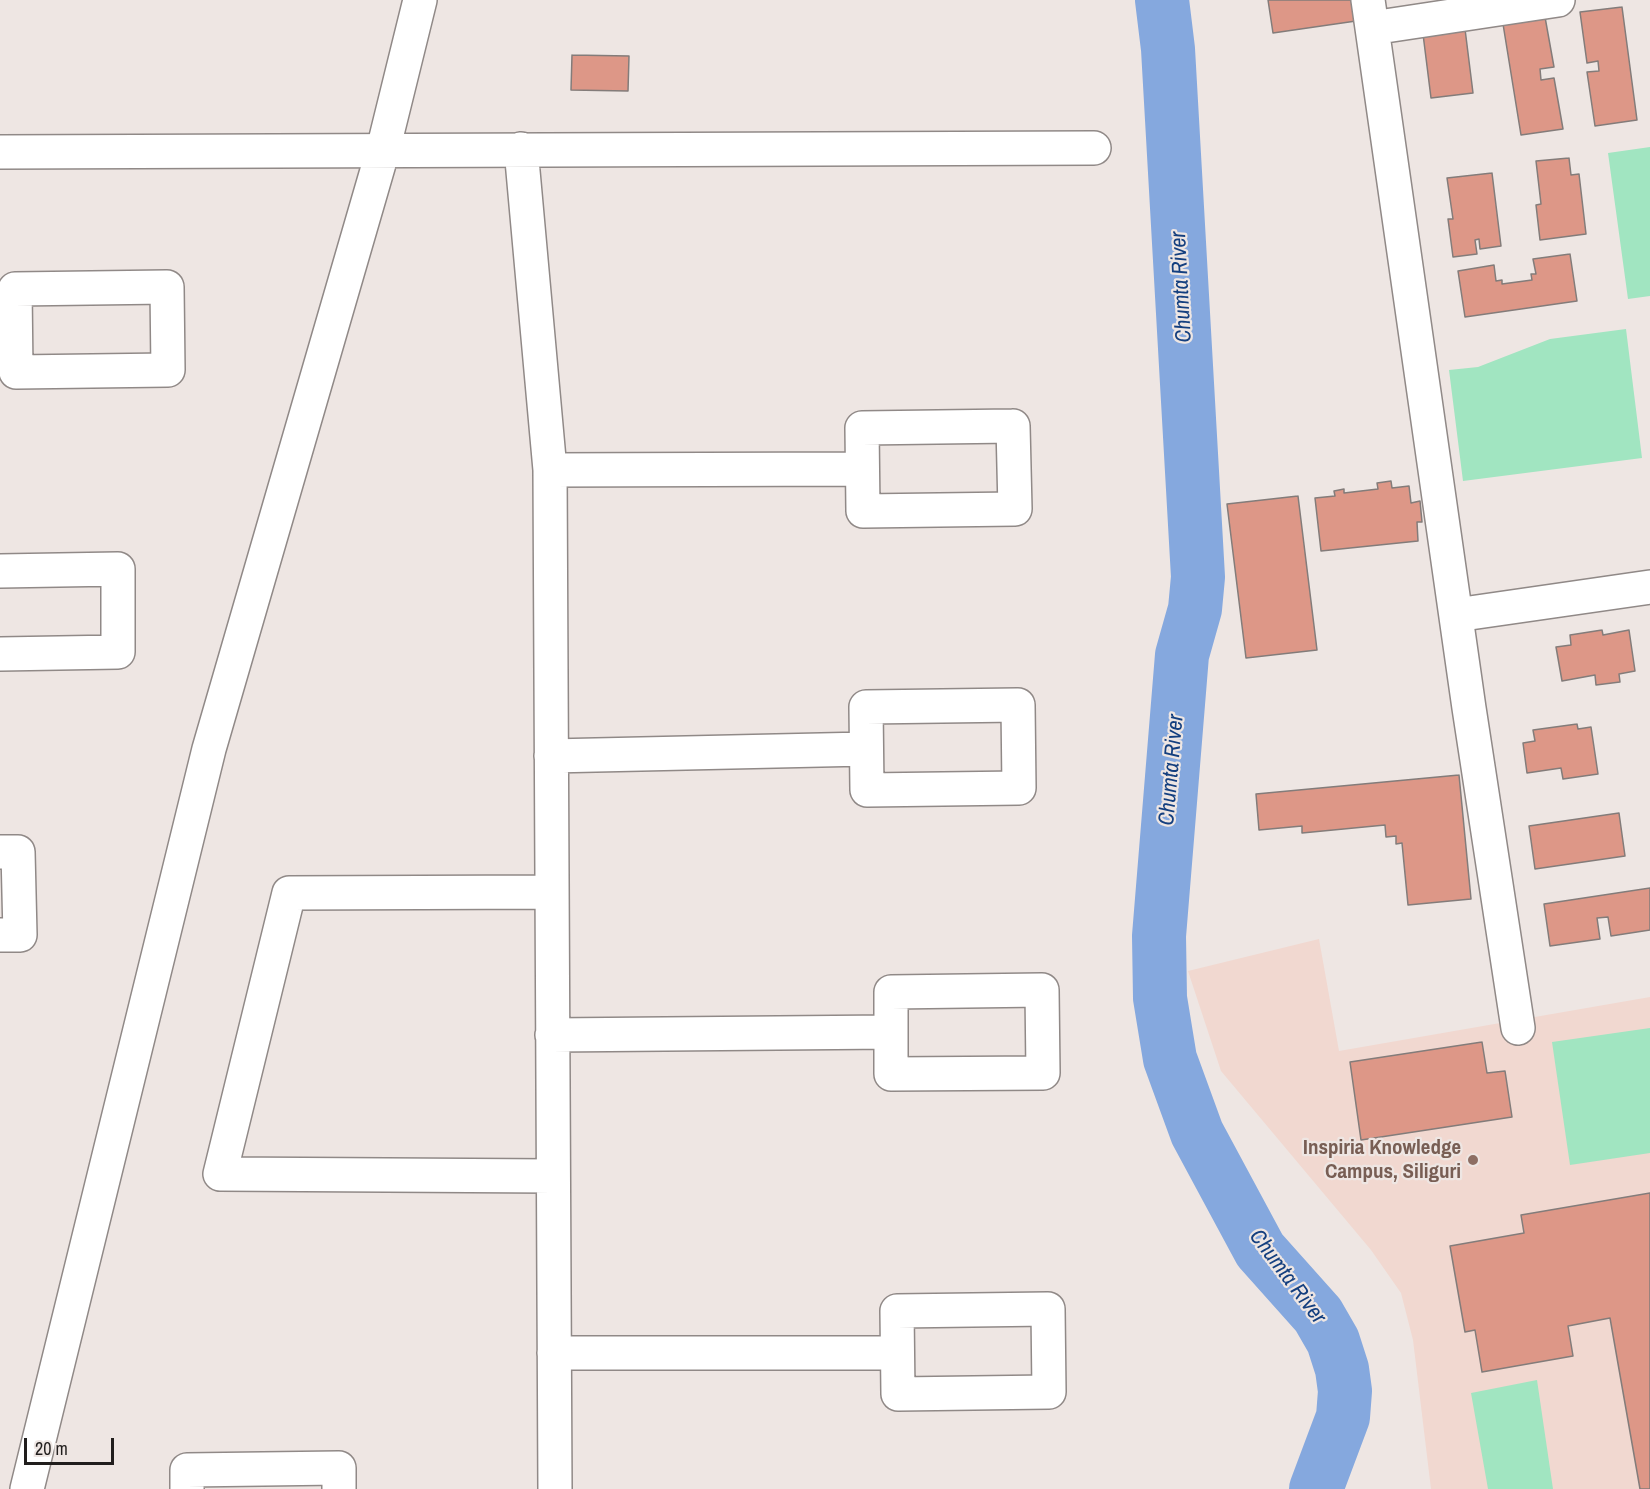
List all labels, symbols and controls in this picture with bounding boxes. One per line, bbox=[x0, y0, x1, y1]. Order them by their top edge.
water label: Chumta River bbox=[1166, 231, 1198, 343]
water label: Chumta River bbox=[1154, 713, 1190, 827]
place label: Inspiria Knowledge Campus, Siliguri bbox=[1303, 1135, 1461, 1185]
marker: Inspiria Knowledge Campus, Siliguri bbox=[1466, 1153, 1480, 1167]
water label: Chumta River bbox=[1243, 1225, 1331, 1329]
scale bar bbox=[27, 1426, 117, 1464]
text: 20 m bbox=[35, 1436, 68, 1461]

